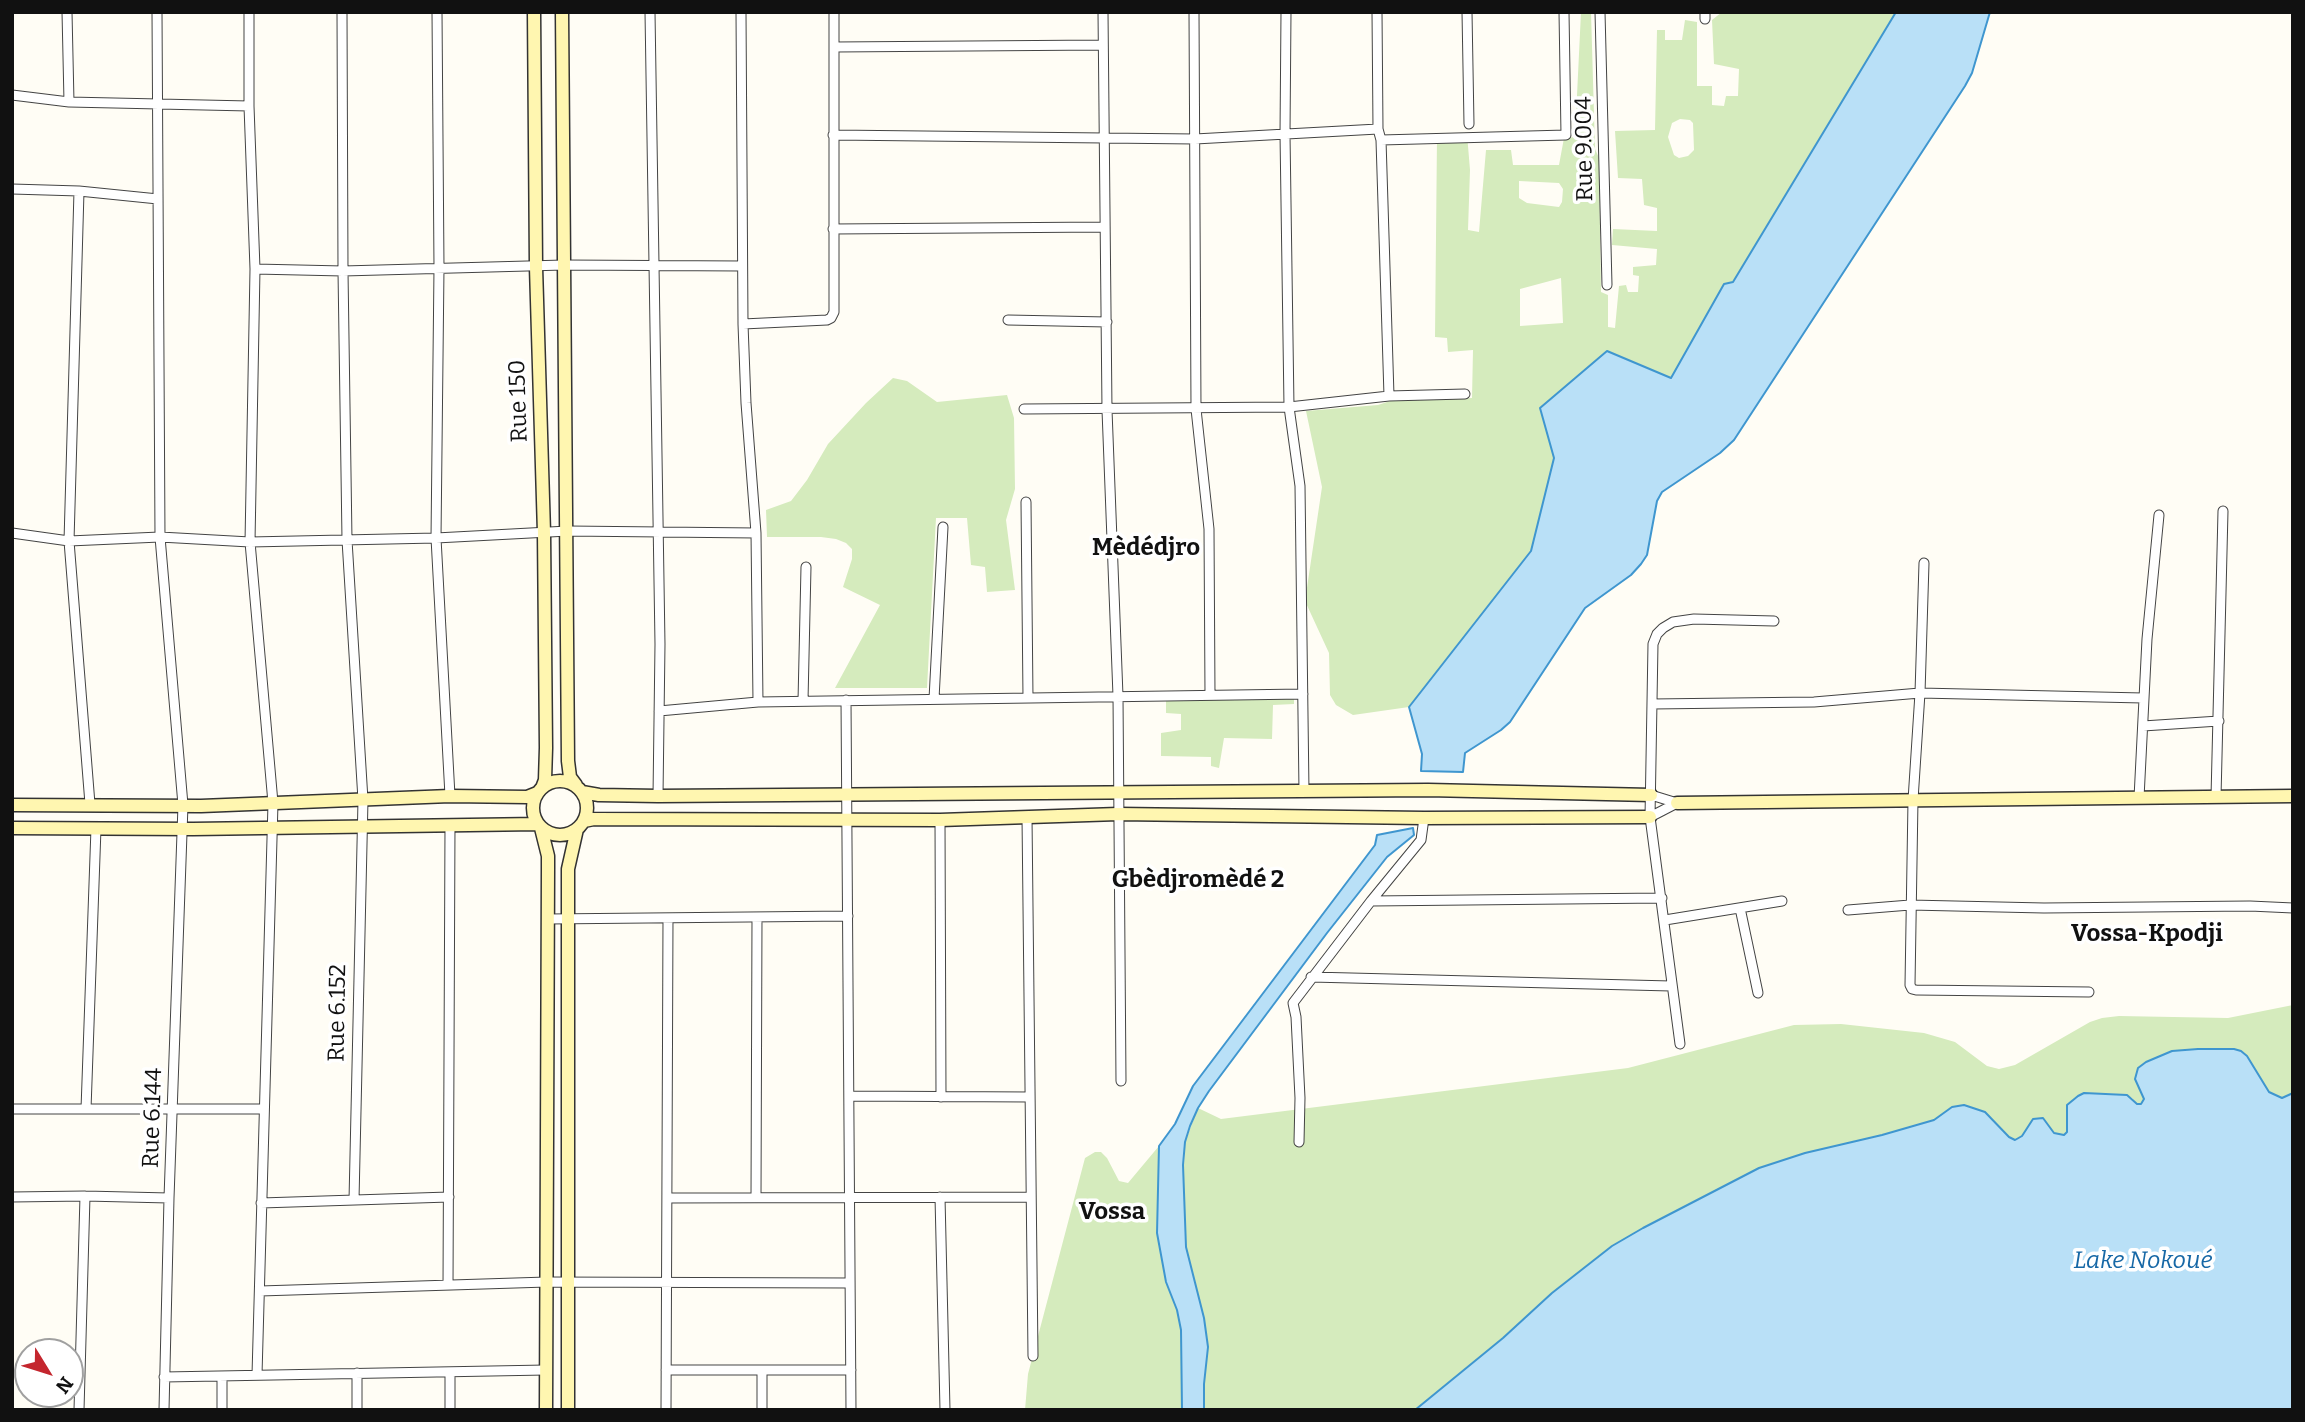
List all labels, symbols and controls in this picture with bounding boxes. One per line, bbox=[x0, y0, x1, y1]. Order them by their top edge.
street label: Rue 9.004 bbox=[1570, 96, 1600, 202]
street label: Rue 150 bbox=[504, 359, 534, 443]
district label: Mèdédjro bbox=[1092, 534, 1200, 562]
district label: Gbèdjromèdé 2 bbox=[1112, 866, 1284, 894]
district label: Vossa-Kpodji bbox=[2071, 920, 2223, 948]
street label: Rue 6.152 bbox=[323, 964, 353, 1062]
street label: Rue 6.144 bbox=[137, 1067, 169, 1169]
district label: Vossa bbox=[1079, 1198, 1145, 1226]
water label: Lake Nokoué bbox=[2074, 1247, 2212, 1275]
north arrow bbox=[14, 1338, 84, 1408]
text: N bbox=[51, 1372, 78, 1398]

